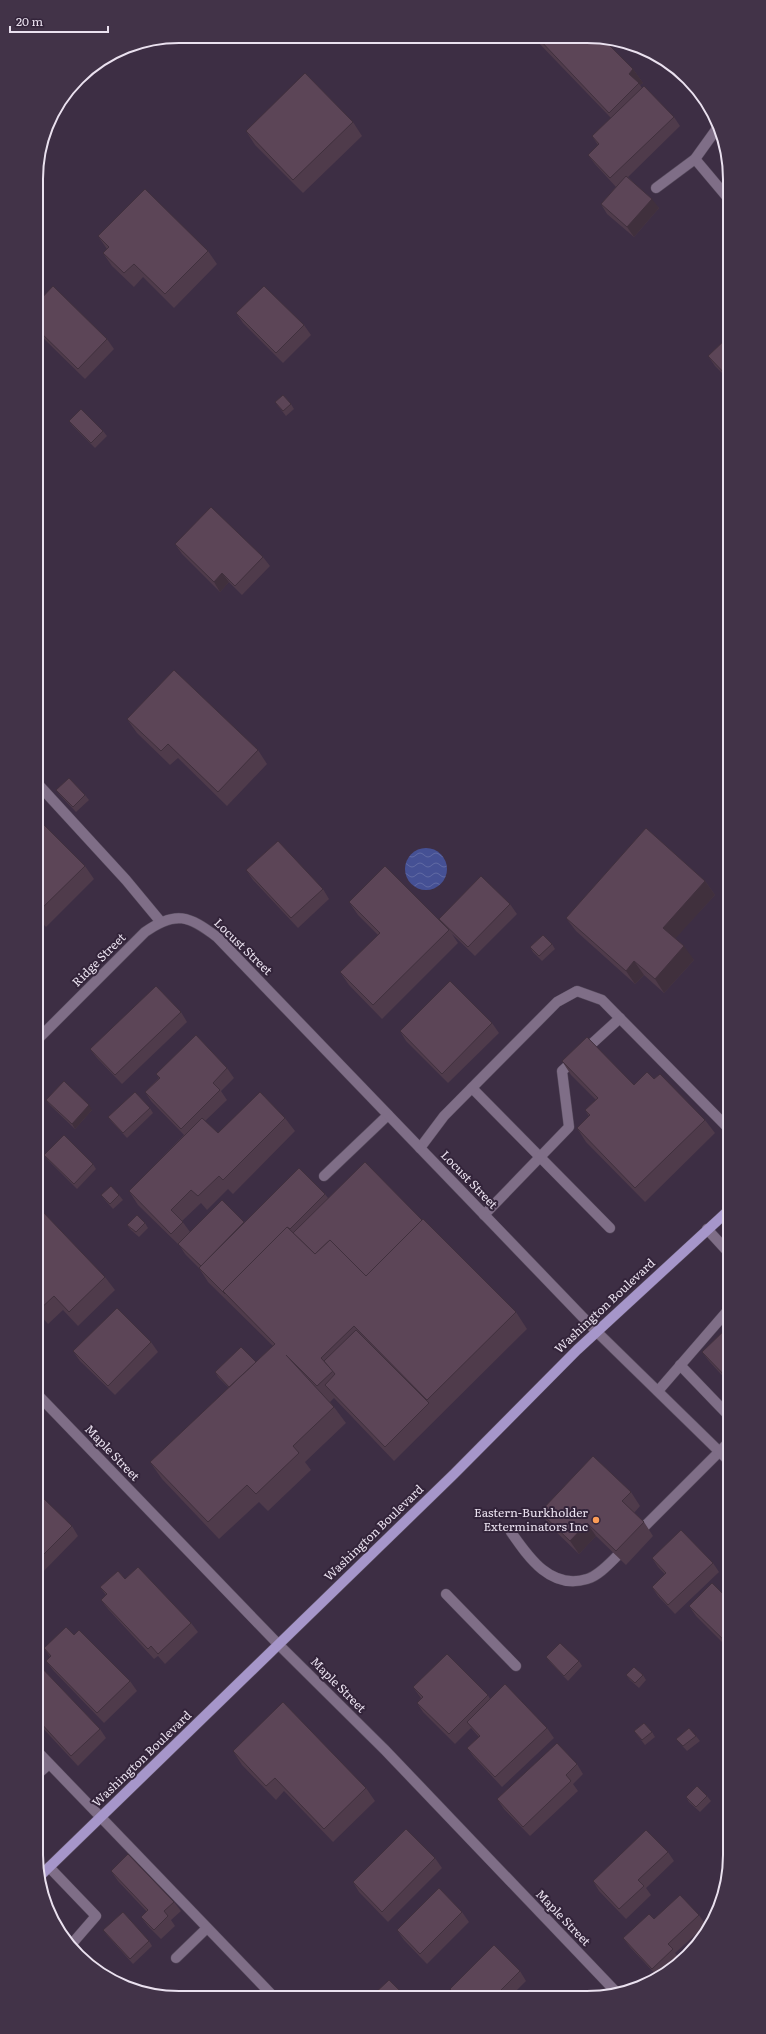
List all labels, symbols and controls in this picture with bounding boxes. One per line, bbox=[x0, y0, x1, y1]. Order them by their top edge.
scale bar bbox=[10, 8, 108, 34]
text: 20 m bbox=[16, 12, 43, 30]
street label: Locust Street bbox=[210, 914, 277, 979]
street label: Ridge Street bbox=[67, 928, 129, 990]
street label: Locust Street bbox=[437, 1146, 502, 1213]
street label: Washington Boulevard bbox=[550, 1253, 659, 1357]
street label: Maple Street bbox=[81, 1420, 144, 1485]
street label: Washington Boulevard bbox=[320, 1480, 427, 1585]
place label: Eastern-Burkholder Exterminators Inc bbox=[474, 1503, 588, 1535]
marker: Eastern-Burkholder Exterminators Inc bbox=[591, 1515, 601, 1525]
street label: Maple Street bbox=[307, 1652, 371, 1716]
street label: Washington Boulevard bbox=[88, 1706, 195, 1811]
street label: Maple Street bbox=[532, 1885, 595, 1950]

